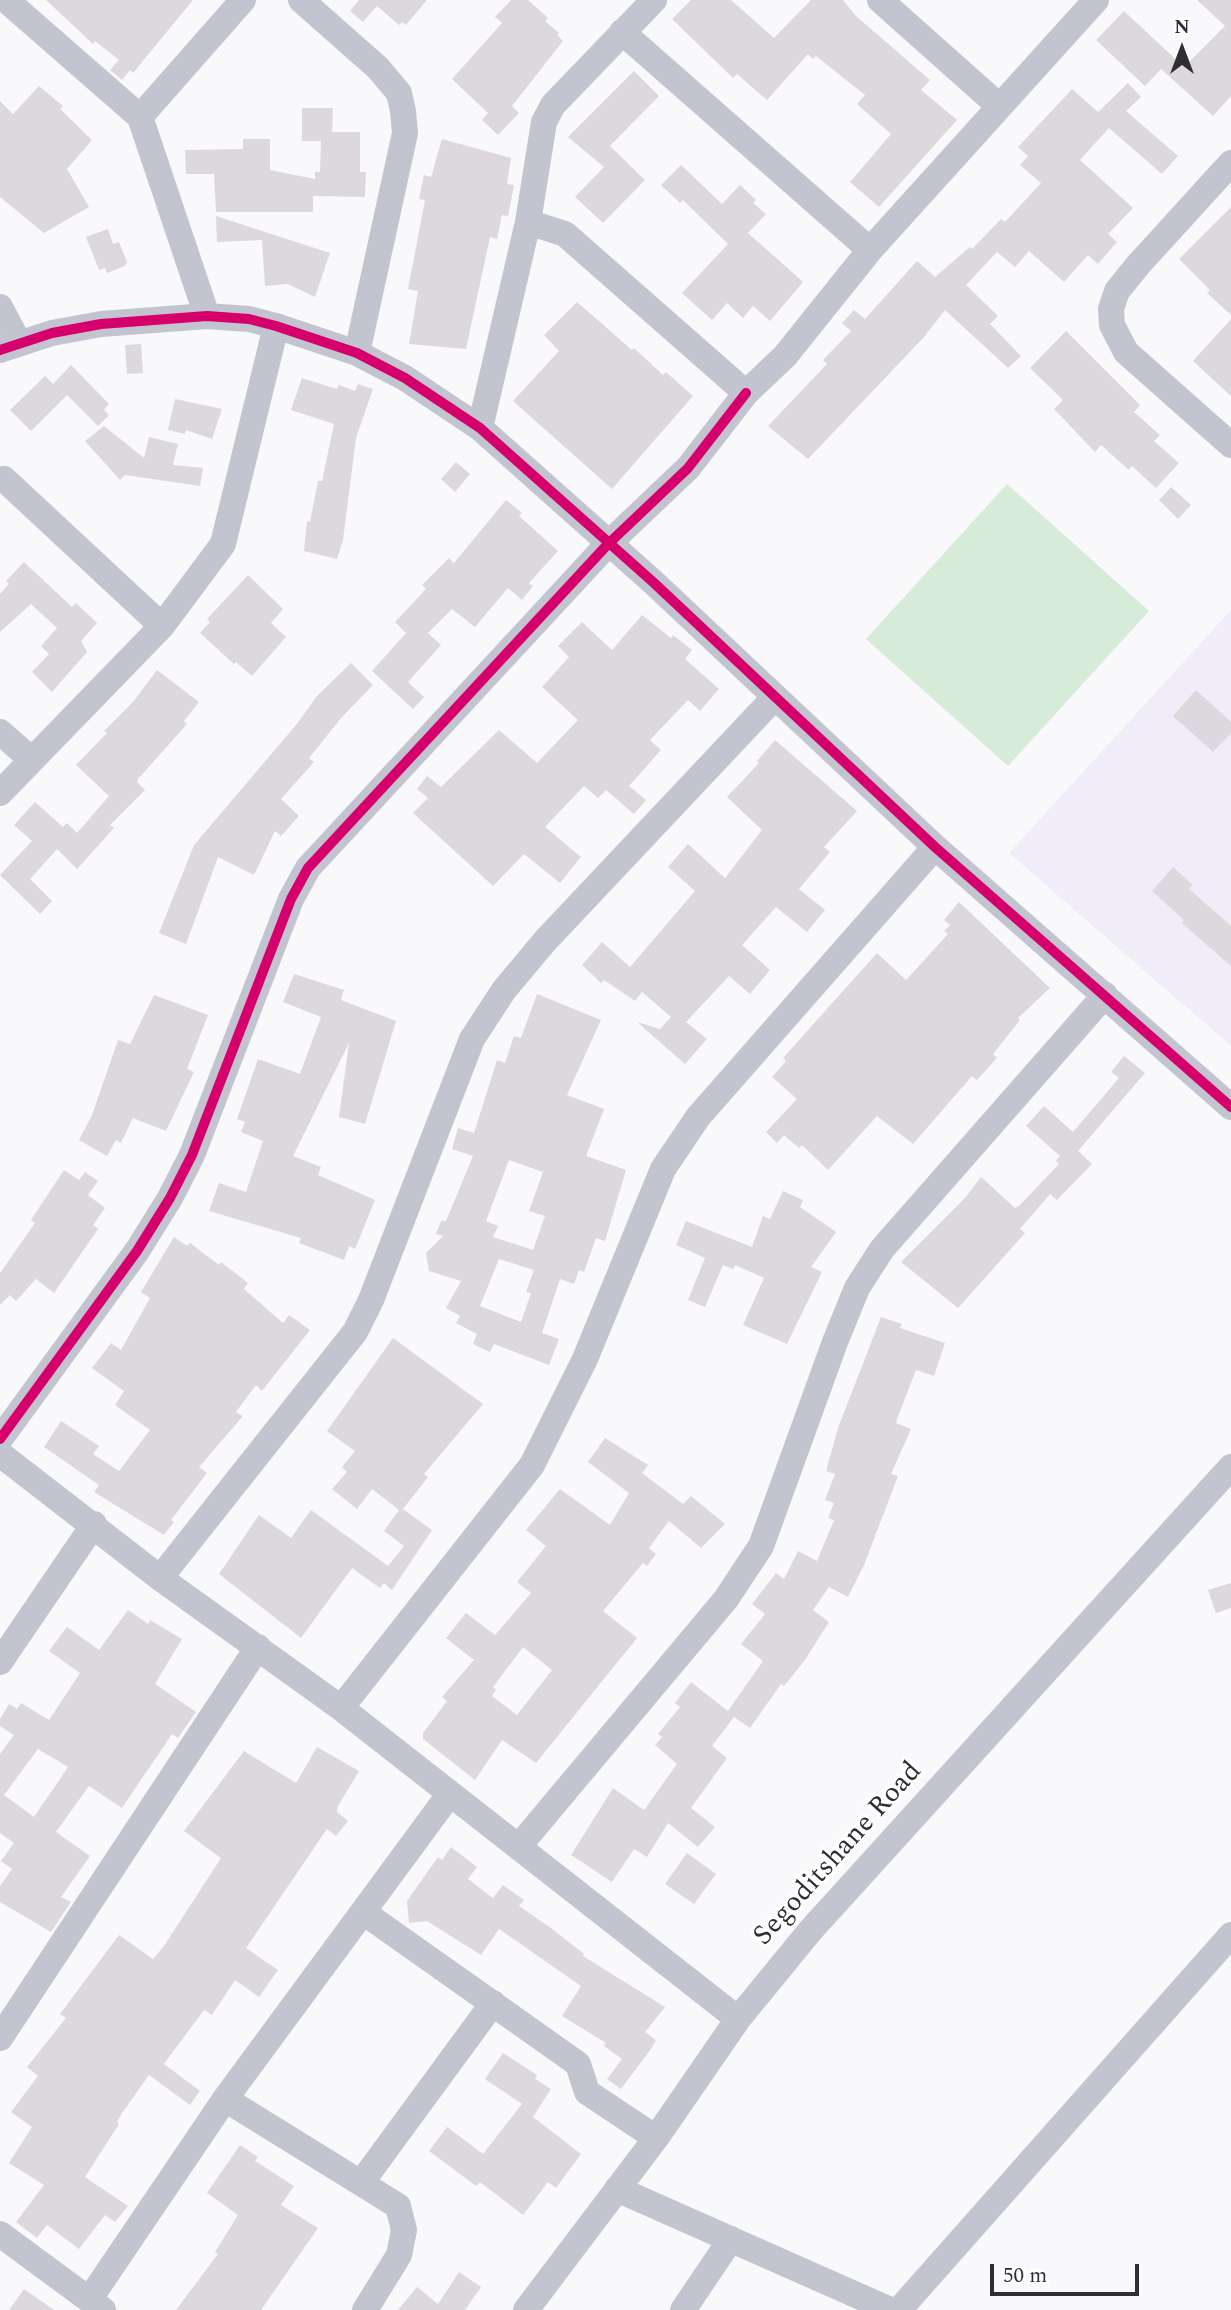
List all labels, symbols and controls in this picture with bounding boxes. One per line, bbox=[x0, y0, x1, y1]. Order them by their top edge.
text: N bbox=[1174, 13, 1190, 42]
north arrow bbox=[1147, 14, 1217, 84]
street label: Segoditshane Road bbox=[748, 1756, 930, 1954]
scale bar bbox=[993, 2250, 1142, 2294]
text: 50 m bbox=[1003, 2260, 1047, 2292]

